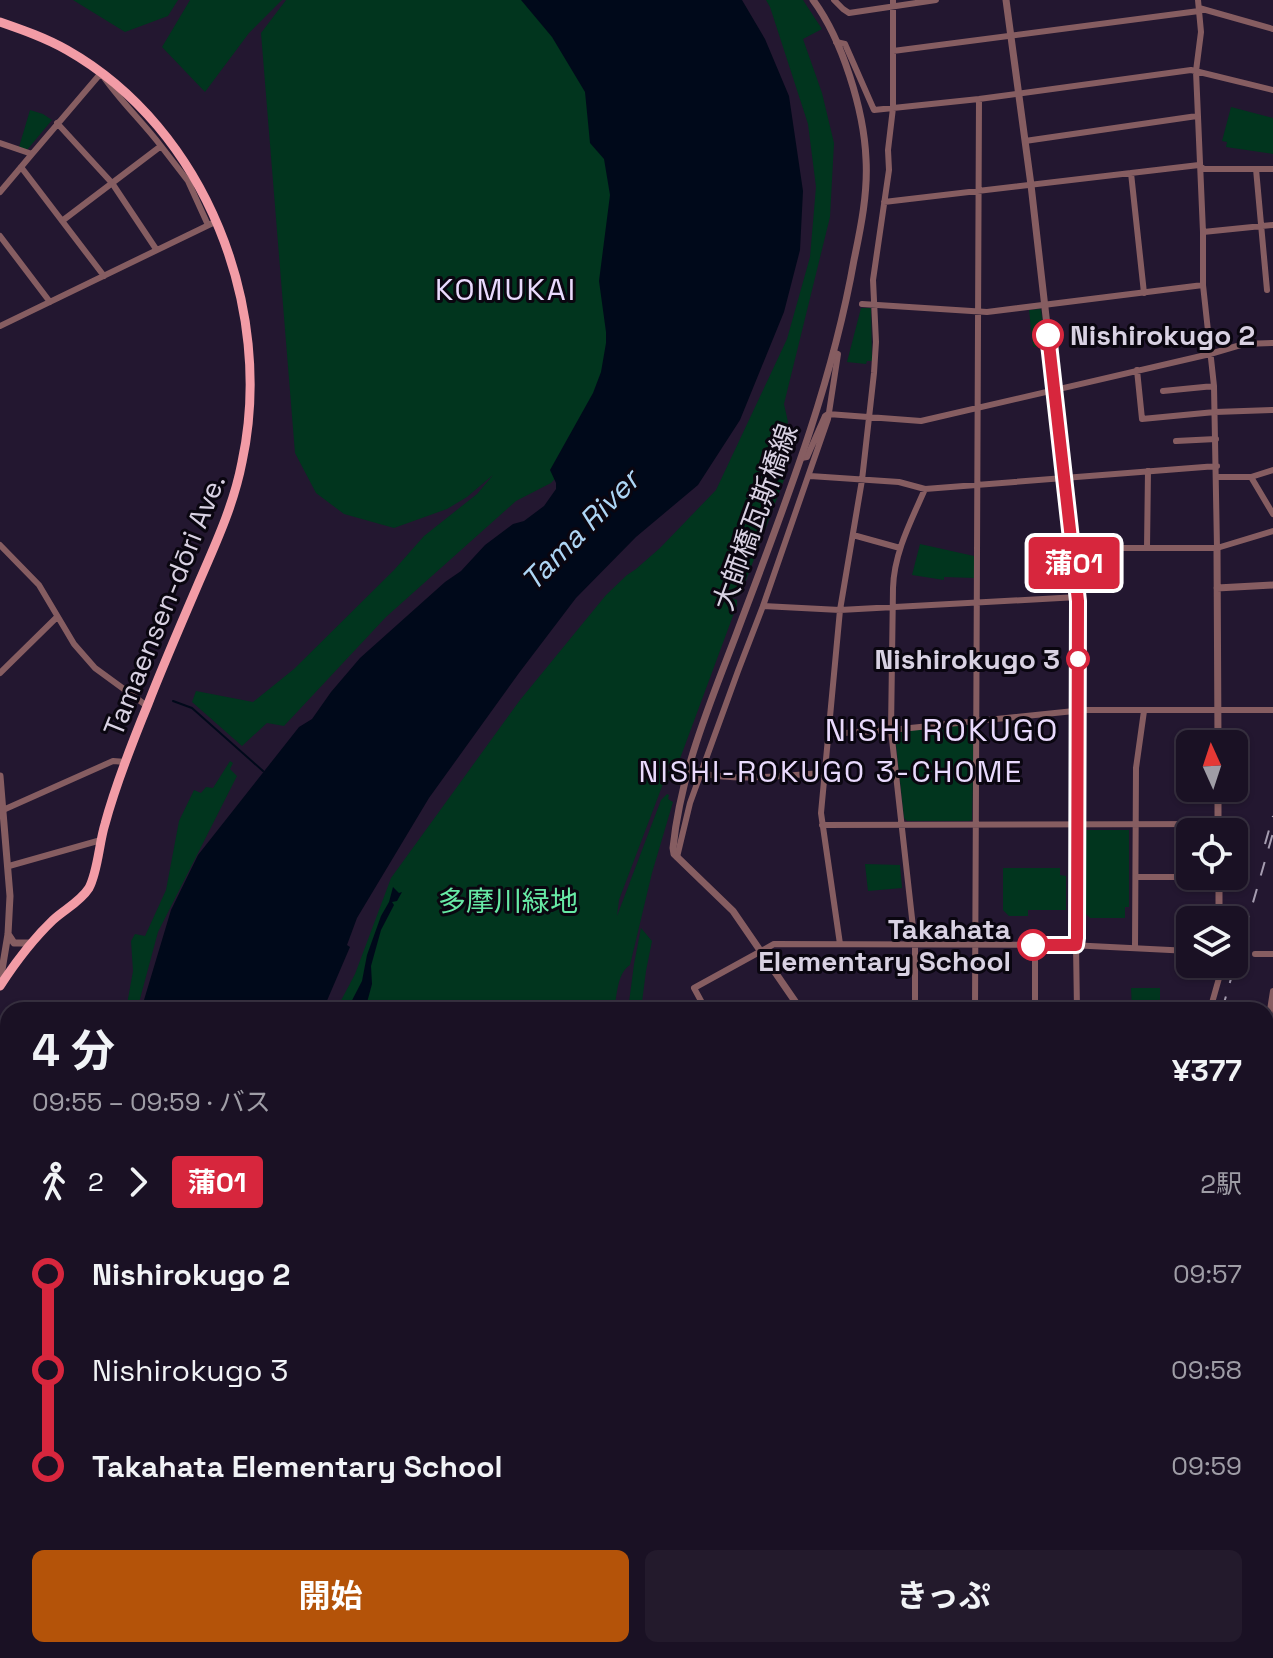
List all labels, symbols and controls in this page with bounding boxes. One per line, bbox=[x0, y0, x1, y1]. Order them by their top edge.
district label: KOMUKAI bbox=[435, 270, 577, 309]
place label: Nishirokugo 2 bbox=[1070, 317, 1255, 353]
marker: Nishirokugo 2 bbox=[1033, 320, 1063, 350]
street label: 大師橋瓦斯橋線 bbox=[705, 419, 805, 615]
water label: Tama River bbox=[513, 459, 649, 599]
street label: Tamaensen-dōri Ave. bbox=[95, 469, 233, 741]
line badge: 蒲01 bbox=[1028, 537, 1120, 589]
text: 蒲01 bbox=[1045, 545, 1103, 581]
place label: Nishirokugo 3 bbox=[875, 641, 1060, 677]
marker: Nishirokugo 3 bbox=[1067, 648, 1089, 670]
district label: NISHI ROKUGO bbox=[825, 710, 1059, 750]
north arrow bbox=[1176, 730, 1248, 802]
map controls bbox=[1176, 730, 1248, 978]
district label: NISHI-ROKUGO 3-CHOME bbox=[639, 752, 1023, 791]
button: locate bbox=[1176, 818, 1248, 890]
park label: 多摩川緑地 bbox=[438, 883, 578, 919]
button: layers bbox=[1176, 906, 1248, 978]
place label: Takahata Elementary School bbox=[758, 911, 1011, 979]
marker: Takahata Elementary School bbox=[1018, 930, 1048, 960]
text: 4 分 bbox=[32, 1023, 115, 1079]
text: ¥377 bbox=[1172, 1051, 1242, 1090]
text: 09:55 – 09:59 · バス bbox=[32, 1085, 271, 1119]
icon: walk bbox=[32, 1160, 76, 1204]
icon: forward bbox=[116, 1160, 160, 1204]
text: 蒲01 bbox=[188, 1164, 247, 1200]
text: 2 bbox=[88, 1165, 104, 1199]
text: 2駅 bbox=[1200, 1167, 1242, 1201]
text: Nishirokugo 2 bbox=[92, 1255, 290, 1294]
text: 09:57 bbox=[1173, 1257, 1242, 1291]
text: Nishirokugo 3 bbox=[92, 1351, 288, 1390]
text: 09:58 bbox=[1171, 1353, 1242, 1387]
text: Takahata Elementary School bbox=[92, 1447, 503, 1486]
text: 09:59 bbox=[1171, 1449, 1242, 1483]
button: 開始 bbox=[32, 1550, 629, 1642]
button: きっぷ bbox=[645, 1550, 1242, 1642]

